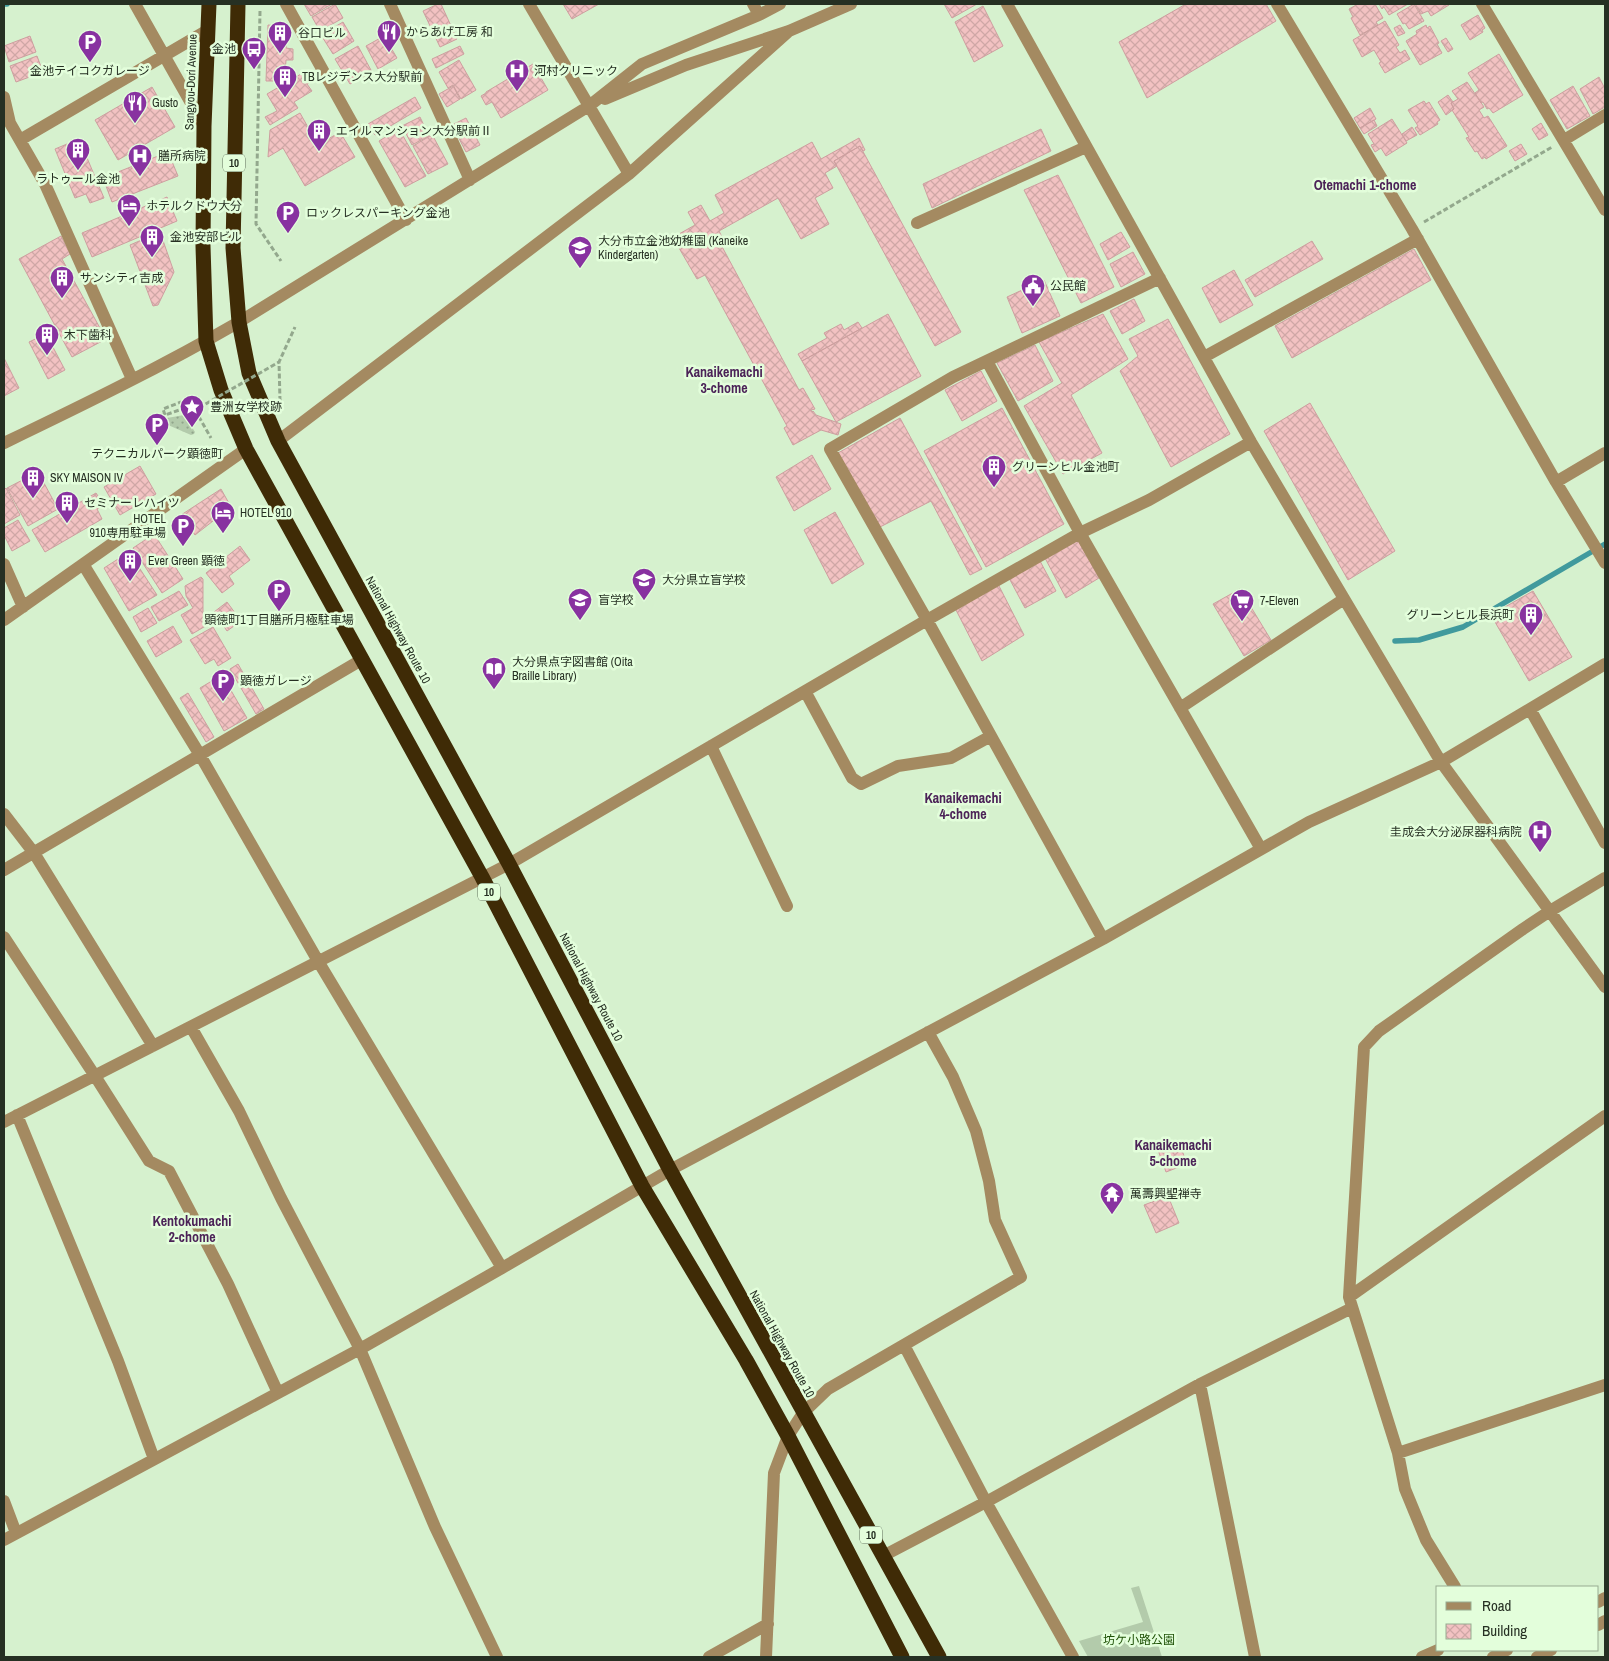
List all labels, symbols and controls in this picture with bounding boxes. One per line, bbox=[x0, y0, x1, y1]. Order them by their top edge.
restaurant icon: からあげ工房 和 bbox=[376, 19, 402, 53]
building icon: 谷口ビル bbox=[267, 20, 293, 54]
place label: からあげ工房 和 bbox=[406, 24, 493, 40]
place label: 谷口ビル bbox=[298, 25, 346, 41]
parking icon: 金池テイコクガレージ bbox=[77, 29, 103, 63]
street label: Sangyou-Dori Avenue bbox=[181, 34, 201, 130]
bus stop icon: 金池 bbox=[241, 36, 267, 70]
place label: 金池 bbox=[212, 41, 236, 57]
hospital icon: 河村クリニック bbox=[504, 58, 530, 92]
place label: 金池テイコクガレージ bbox=[30, 63, 150, 79]
place label: 河村クリニック bbox=[534, 63, 618, 79]
building icon: TBレジデンス大分駅前 bbox=[272, 64, 298, 98]
place label: TBレジデンス大分駅前 bbox=[302, 69, 422, 85]
restaurant icon: Gusto bbox=[122, 90, 148, 124]
place label: Gusto bbox=[152, 95, 178, 111]
building icon: エイルマンション大分駅前Ⅱ bbox=[306, 118, 332, 152]
place label: エイルマンション大分駅前Ⅱ bbox=[336, 123, 492, 139]
building icon: ラトゥール金池 bbox=[65, 137, 91, 171]
hospital icon: 膳所病院 bbox=[127, 143, 153, 177]
place label: 膳所病院 bbox=[158, 148, 206, 164]
road number: 10 bbox=[223, 154, 245, 172]
place label: ラトゥール金池 bbox=[36, 171, 120, 187]
district label: Otemachi 1-chome bbox=[1314, 176, 1416, 194]
hotel icon: ホテルクドウ大分 bbox=[116, 193, 142, 227]
place label: ホテルクドウ大分 bbox=[146, 198, 242, 214]
parking icon: ロックレスパーキング金池 bbox=[275, 200, 301, 234]
place label: ロックレスパーキング金池 bbox=[306, 205, 450, 221]
building icon: 金池安部ビル bbox=[139, 224, 165, 258]
place label: 金池安部ビル bbox=[170, 229, 242, 245]
place label: 大分市立金池幼稚園 (Kaneike Kindergarten) bbox=[598, 233, 748, 263]
school or university icon: 大分市立金池幼稚園 (Kaneike Kindergarten) bbox=[567, 235, 593, 269]
building icon: サンシティ吉成 bbox=[49, 265, 75, 299]
place label: サンシティ吉成 bbox=[80, 270, 163, 286]
public building icon: 公民館 bbox=[1020, 273, 1046, 307]
place label: 公民館 bbox=[1050, 278, 1086, 294]
building icon: 木下歯科 bbox=[34, 322, 60, 356]
place label: 木下歯科 bbox=[64, 327, 112, 343]
district label: Kanaikemachi 3-chome bbox=[685, 363, 763, 397]
place icon: 豊洲女学校跡 bbox=[179, 394, 205, 428]
place label: 豊洲女学校跡 bbox=[210, 399, 282, 415]
parking icon: テクニカルパーク顕徳町 bbox=[144, 412, 170, 446]
place label: テクニカルパーク顕徳町 bbox=[91, 446, 223, 462]
building icon: グリーンヒル金池町 bbox=[981, 454, 1007, 488]
place label: グリーンヒル金池町 bbox=[1012, 459, 1119, 475]
building icon: SKY MAISON IV bbox=[20, 465, 46, 499]
place label: SKY MAISON IV bbox=[50, 470, 124, 486]
building icon: セミナーレハイツ bbox=[54, 490, 80, 524]
place label: セミナーレハイツ bbox=[84, 495, 180, 511]
hotel icon: HOTEL 910 bbox=[210, 500, 236, 534]
place label: HOTEL 910 bbox=[240, 505, 292, 521]
place label: HOTEL 910専用駐車場 bbox=[90, 511, 167, 541]
parking icon: HOTEL 910専用駐車場 bbox=[170, 513, 196, 547]
building icon: Ever Green 顕徳 bbox=[117, 548, 143, 582]
place label: Ever Green 顕徳 bbox=[148, 553, 225, 569]
school or university icon: 大分県立盲学校 bbox=[631, 567, 657, 601]
place label: 大分県立盲学校 bbox=[662, 572, 746, 588]
street label: National Highway Route 10 bbox=[362, 573, 434, 687]
parking icon: 顕徳町1丁目膳所月極駐車場 bbox=[266, 578, 292, 612]
school or university icon: 盲学校 bbox=[567, 587, 593, 621]
supermarket icon: 7-Eleven bbox=[1229, 588, 1255, 622]
place label: 盲学校 bbox=[598, 592, 634, 608]
place label: 7-Eleven bbox=[1260, 593, 1299, 609]
building icon: グリーンヒル長浜町 bbox=[1518, 602, 1544, 636]
place label: グリーンヒル長浜町 bbox=[1407, 607, 1514, 623]
place label: 顕徳町1丁目膳所月極駐車場 bbox=[204, 612, 354, 628]
place label: 大分県点字図書館 (Oita Braille Library) bbox=[512, 654, 633, 684]
library icon: 大分県点字図書館 (Oita Braille Library) bbox=[481, 656, 507, 690]
parking icon: 顕徳ガレージ bbox=[210, 668, 236, 702]
place label: 顕徳ガレージ bbox=[240, 673, 312, 689]
district label: Kanaikemachi 4-chome bbox=[924, 789, 1002, 823]
hospital icon: 圭成会大分泌尿器科病院 bbox=[1527, 819, 1553, 853]
place label: 圭成会大分泌尿器科病院 bbox=[1390, 824, 1522, 840]
road number: 10 bbox=[478, 884, 500, 900]
street label: National Highway Route 10 bbox=[556, 930, 626, 1044]
district label: Kanaikemachi 5-chome bbox=[1134, 1136, 1212, 1170]
temple icon: 萬壽興聖禅寺 bbox=[1099, 1181, 1125, 1215]
place label: 萬壽興聖禅寺 bbox=[1130, 1186, 1202, 1202]
district label: Kentokumachi 2-chome bbox=[152, 1212, 232, 1246]
street label: National Highway Route 10 bbox=[746, 1287, 818, 1401]
road number: 10 bbox=[860, 1526, 882, 1544]
legend bbox=[1436, 1586, 1599, 1651]
text: Road bbox=[1482, 1595, 1511, 1616]
text: Building bbox=[1482, 1620, 1527, 1641]
park label: 坊ケ小路公園 bbox=[1103, 1632, 1175, 1648]

